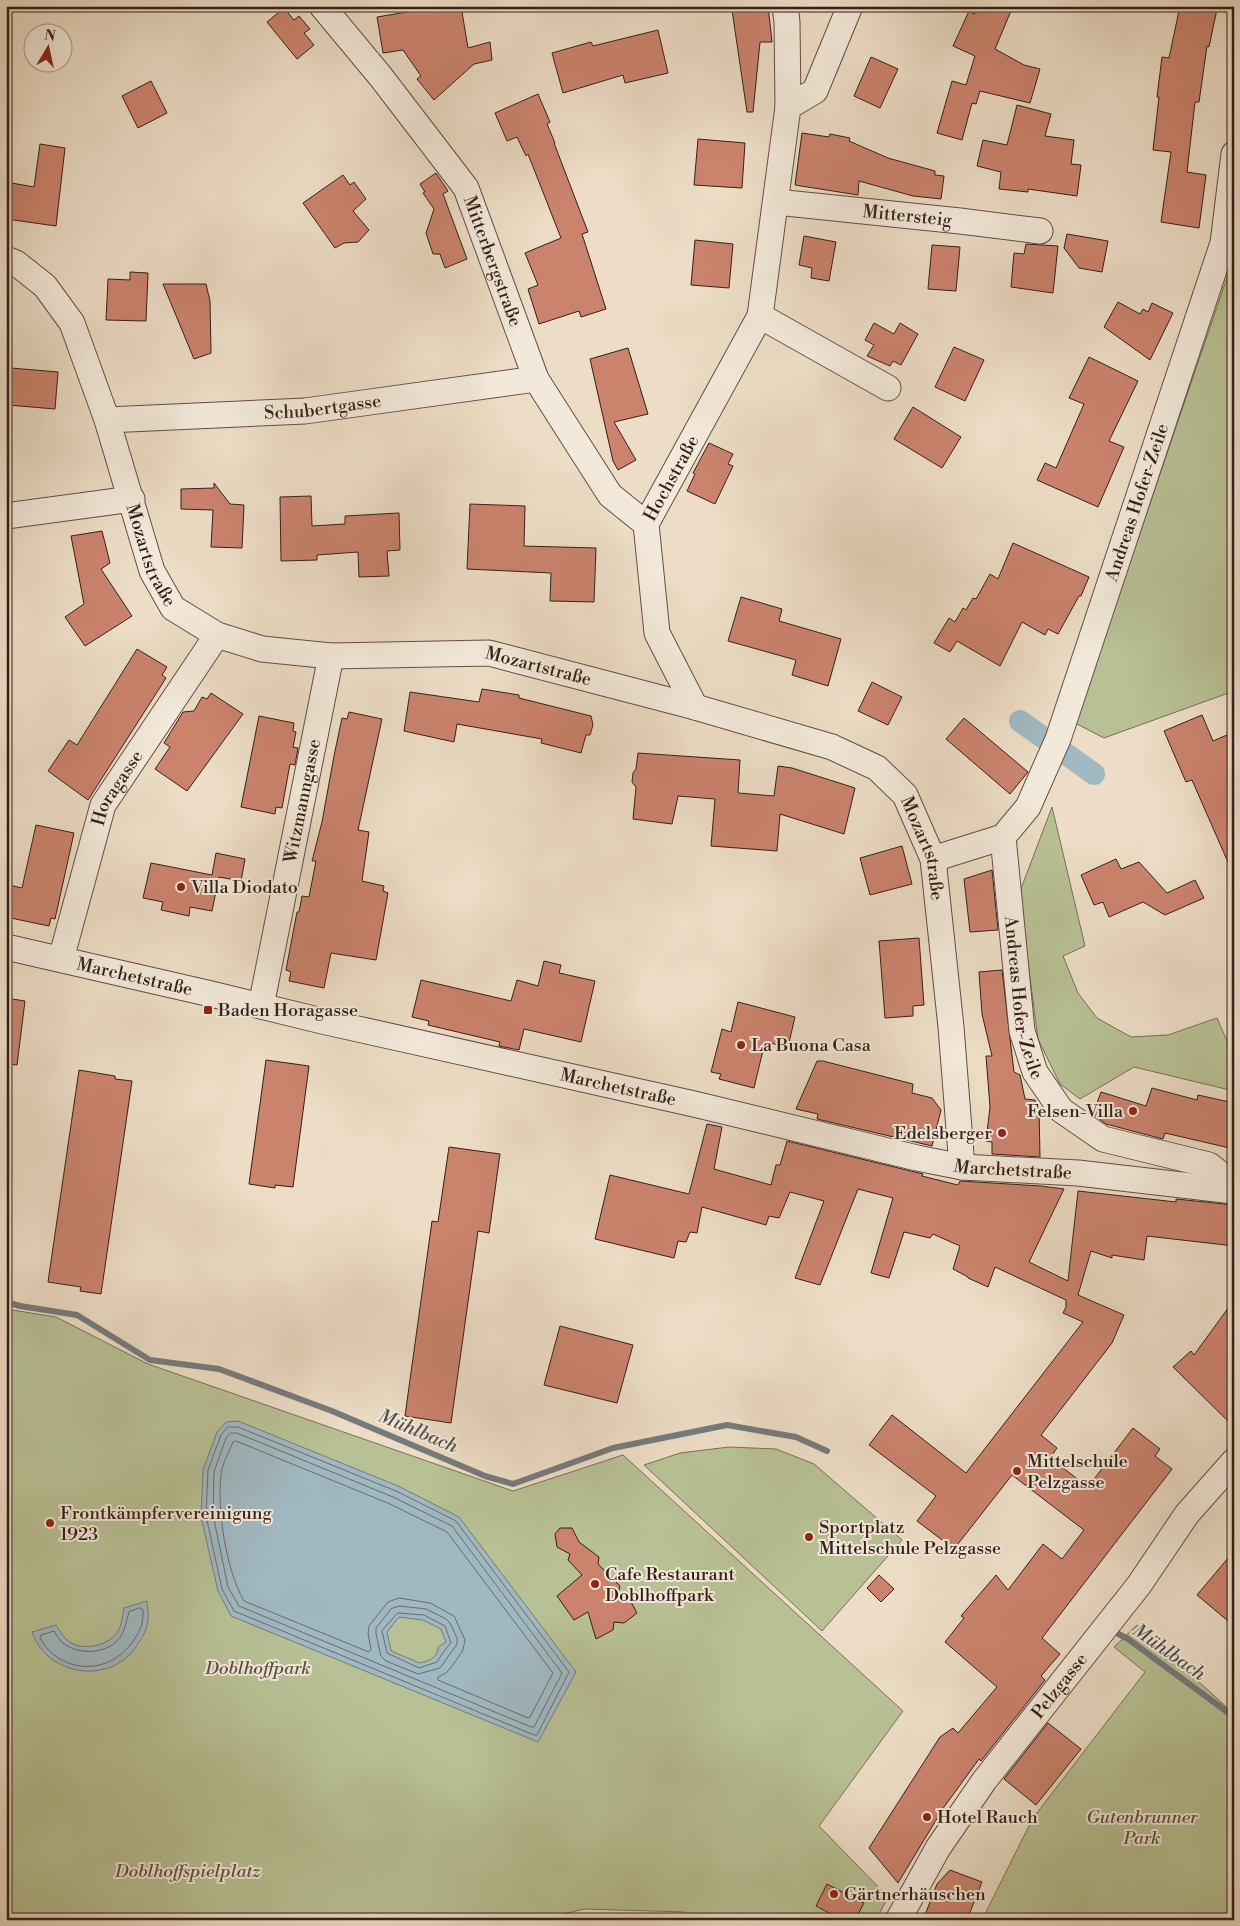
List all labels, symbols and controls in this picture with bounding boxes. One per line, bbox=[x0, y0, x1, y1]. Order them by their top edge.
north arrow bbox=[22, 22, 72, 72]
text: N bbox=[43, 26, 57, 46]
street label: Mitterbergstraße bbox=[458, 192, 527, 330]
street label: Mittersteig bbox=[861, 200, 954, 232]
street label: Schubertgasse bbox=[264, 389, 382, 424]
street label: Andreas Hofer-Zeile bbox=[1099, 420, 1174, 585]
street label: Hochstraße bbox=[638, 431, 704, 525]
street label: Mozartstraße bbox=[121, 501, 181, 611]
street label: Mozartstraße bbox=[483, 641, 594, 691]
street label: Witzmanngasse bbox=[278, 737, 326, 866]
street label: Horagasse bbox=[86, 746, 148, 828]
street label: Mozartstraße bbox=[895, 793, 949, 901]
place label: Villa Diodato bbox=[190, 876, 298, 899]
marker: Villa Diodato bbox=[175, 881, 187, 893]
street label: Andreas Hofer-Zeile bbox=[999, 914, 1048, 1084]
street label: Marchetstraße bbox=[74, 952, 195, 1001]
place label: Baden Horagasse bbox=[217, 999, 358, 1022]
marker: Baden Horagasse bbox=[202, 1004, 214, 1016]
place label: La Buona Casa bbox=[751, 1034, 872, 1057]
marker: La Buona Casa bbox=[735, 1039, 747, 1051]
street label: Marchetstraße bbox=[558, 1063, 678, 1111]
place label: Felsen-Villa bbox=[1027, 1100, 1124, 1123]
marker: Felsen-Villa bbox=[1127, 1105, 1139, 1117]
place label: Edelsberger bbox=[894, 1122, 992, 1145]
marker: Edelsberger bbox=[996, 1127, 1008, 1139]
street label: Marchetstraße bbox=[952, 1154, 1073, 1184]
water label: Mühlbach bbox=[375, 1404, 462, 1459]
place label: Mittelschule Pelzgasse bbox=[1027, 1450, 1128, 1494]
marker: Mittelschule Pelzgasse bbox=[1011, 1465, 1023, 1477]
place label: Frontkämpfervereinigung 1923 bbox=[60, 1502, 273, 1546]
place label: Sportplatz Mittelschule Pelzgasse bbox=[819, 1516, 1001, 1560]
marker: Frontkämpfervereinigung 1923 bbox=[44, 1517, 56, 1529]
marker: Sportplatz Mittelschule Pelzgasse bbox=[803, 1531, 815, 1543]
place label: Cafe Restaurant Doblhoffpark bbox=[605, 1563, 735, 1607]
marker: Cafe Restaurant Doblhoffpark bbox=[589, 1578, 601, 1590]
water label: Mühlbach bbox=[1128, 1618, 1211, 1686]
street label: Pelzgasse bbox=[1026, 1648, 1092, 1723]
park label: Doblhoffpark bbox=[204, 1657, 311, 1680]
place label: Hotel Rauch bbox=[937, 1806, 1038, 1829]
park label: Gutenbrunner Park bbox=[1086, 1806, 1198, 1850]
marker: Hotel Rauch bbox=[921, 1811, 933, 1823]
park label: Doblhoffspielplatz bbox=[114, 1860, 261, 1883]
place label: Gärtnerhäuschen bbox=[844, 1883, 986, 1906]
marker: Gärtnerhäuschen bbox=[828, 1888, 840, 1900]

